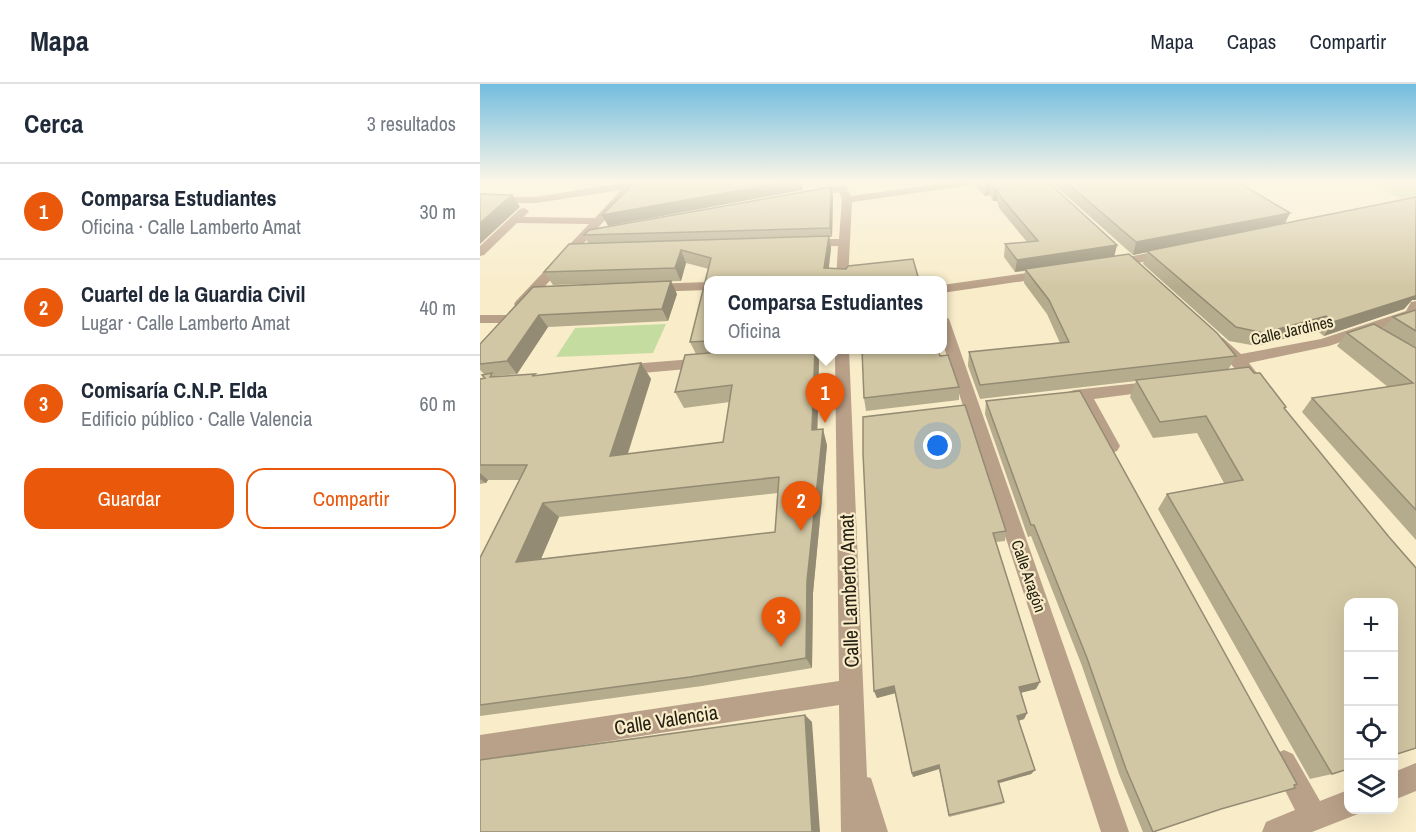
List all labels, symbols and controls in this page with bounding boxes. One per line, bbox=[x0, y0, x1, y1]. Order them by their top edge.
text: Mapa bbox=[30, 22, 89, 60]
text: Mapa bbox=[1151, 27, 1194, 56]
text: Capas bbox=[1227, 27, 1276, 56]
text: Compartir bbox=[1309, 27, 1386, 56]
text: Cerca bbox=[24, 106, 83, 141]
text: 3 resultados bbox=[367, 110, 456, 137]
text: Comparsa Estudiantes bbox=[81, 183, 277, 213]
text: 1 bbox=[39, 198, 48, 225]
text: 30 m bbox=[420, 198, 456, 225]
text: Oficina · Calle Lamberto Amat bbox=[81, 213, 301, 240]
popup bbox=[704, 276, 947, 354]
text: Cuartel de la Guardia Civil bbox=[81, 279, 306, 309]
text: Comparsa Estudiantes bbox=[728, 287, 923, 317]
text: 2 bbox=[39, 294, 48, 321]
text: 40 m bbox=[420, 294, 456, 321]
text: Lugar · Calle Lamberto Amat bbox=[81, 309, 290, 336]
street label: Calle Jardines bbox=[1249, 310, 1335, 350]
text: Oficina bbox=[728, 317, 781, 344]
pin: 1 bbox=[806, 374, 844, 423]
text: Comisaría C.N.P. Elda bbox=[81, 375, 267, 405]
text: 3 bbox=[39, 390, 48, 417]
text: 60 m bbox=[420, 390, 456, 417]
text: Edificio público · Calle Valencia bbox=[81, 405, 312, 432]
your location bbox=[923, 431, 952, 460]
button: Guardar bbox=[24, 468, 234, 529]
button: Compartir bbox=[246, 468, 456, 529]
pin: 2 bbox=[782, 482, 820, 531]
street label: Calle Lamberto Amat bbox=[832, 514, 865, 668]
street label: Calle Aragón bbox=[1006, 537, 1052, 615]
pin: 3 bbox=[762, 598, 800, 647]
map controls bbox=[1344, 598, 1398, 814]
button: + bbox=[1344, 598, 1398, 652]
button: − bbox=[1344, 652, 1398, 706]
street label: Calle Valencia bbox=[612, 698, 720, 741]
button: locate bbox=[1344, 706, 1398, 760]
button: layers bbox=[1344, 760, 1398, 814]

